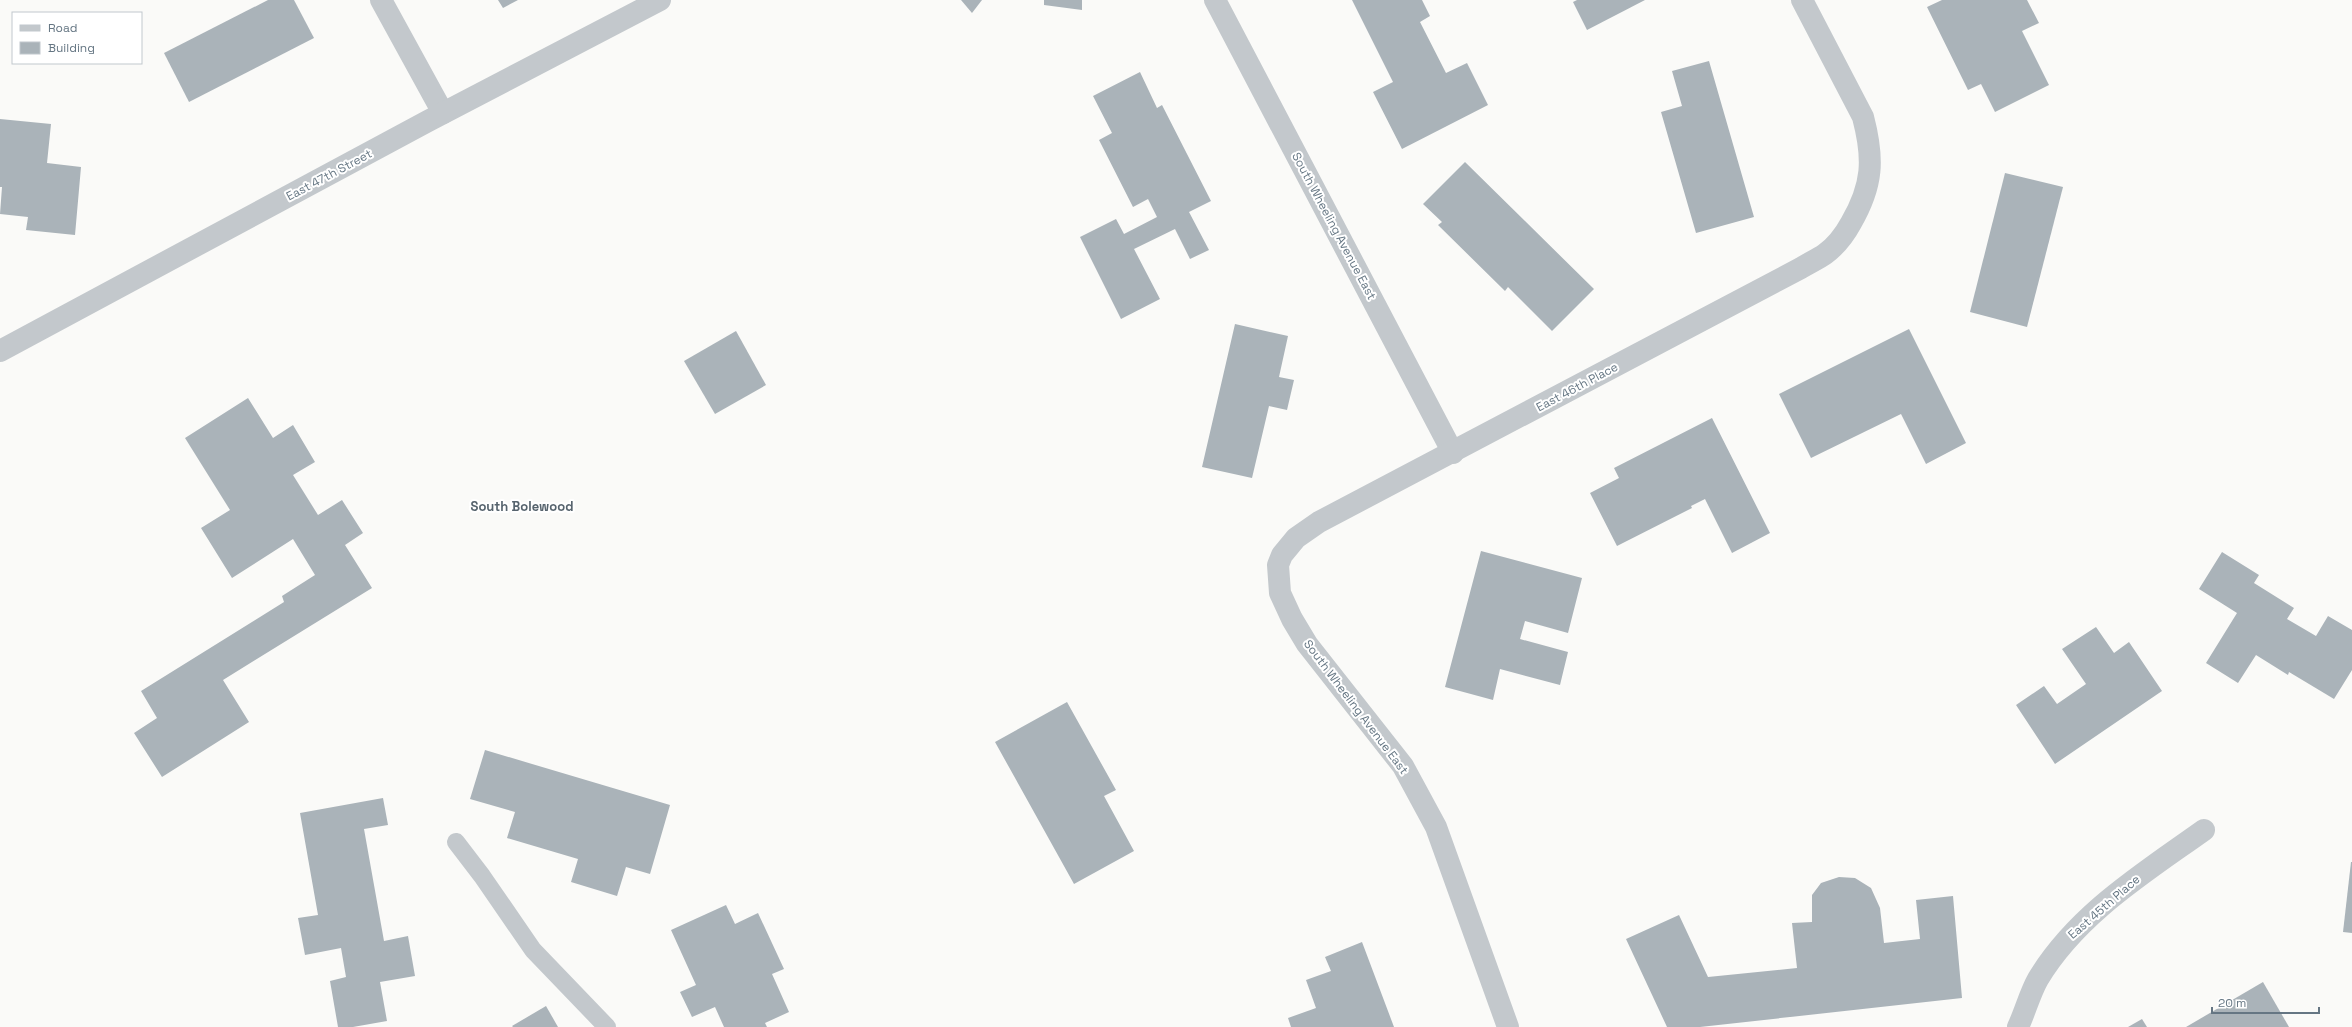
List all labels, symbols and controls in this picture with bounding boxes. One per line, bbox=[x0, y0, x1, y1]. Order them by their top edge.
legend bbox=[12, 12, 142, 64]
text: Road bbox=[48, 20, 77, 36]
text: Building bbox=[48, 40, 95, 56]
street label: East 47th Street bbox=[283, 146, 375, 204]
street label: South Wheeling Avenue East bbox=[1288, 150, 1380, 302]
street label: East 46th Place bbox=[1533, 359, 1621, 415]
district label: South Bolewood bbox=[471, 498, 573, 515]
street label: South Wheeling Avenue East bbox=[1300, 636, 1412, 778]
street label: East 45th Place bbox=[2065, 871, 2143, 943]
scale bar bbox=[2212, 989, 2319, 1015]
text: 20 m bbox=[2218, 995, 2246, 1011]

